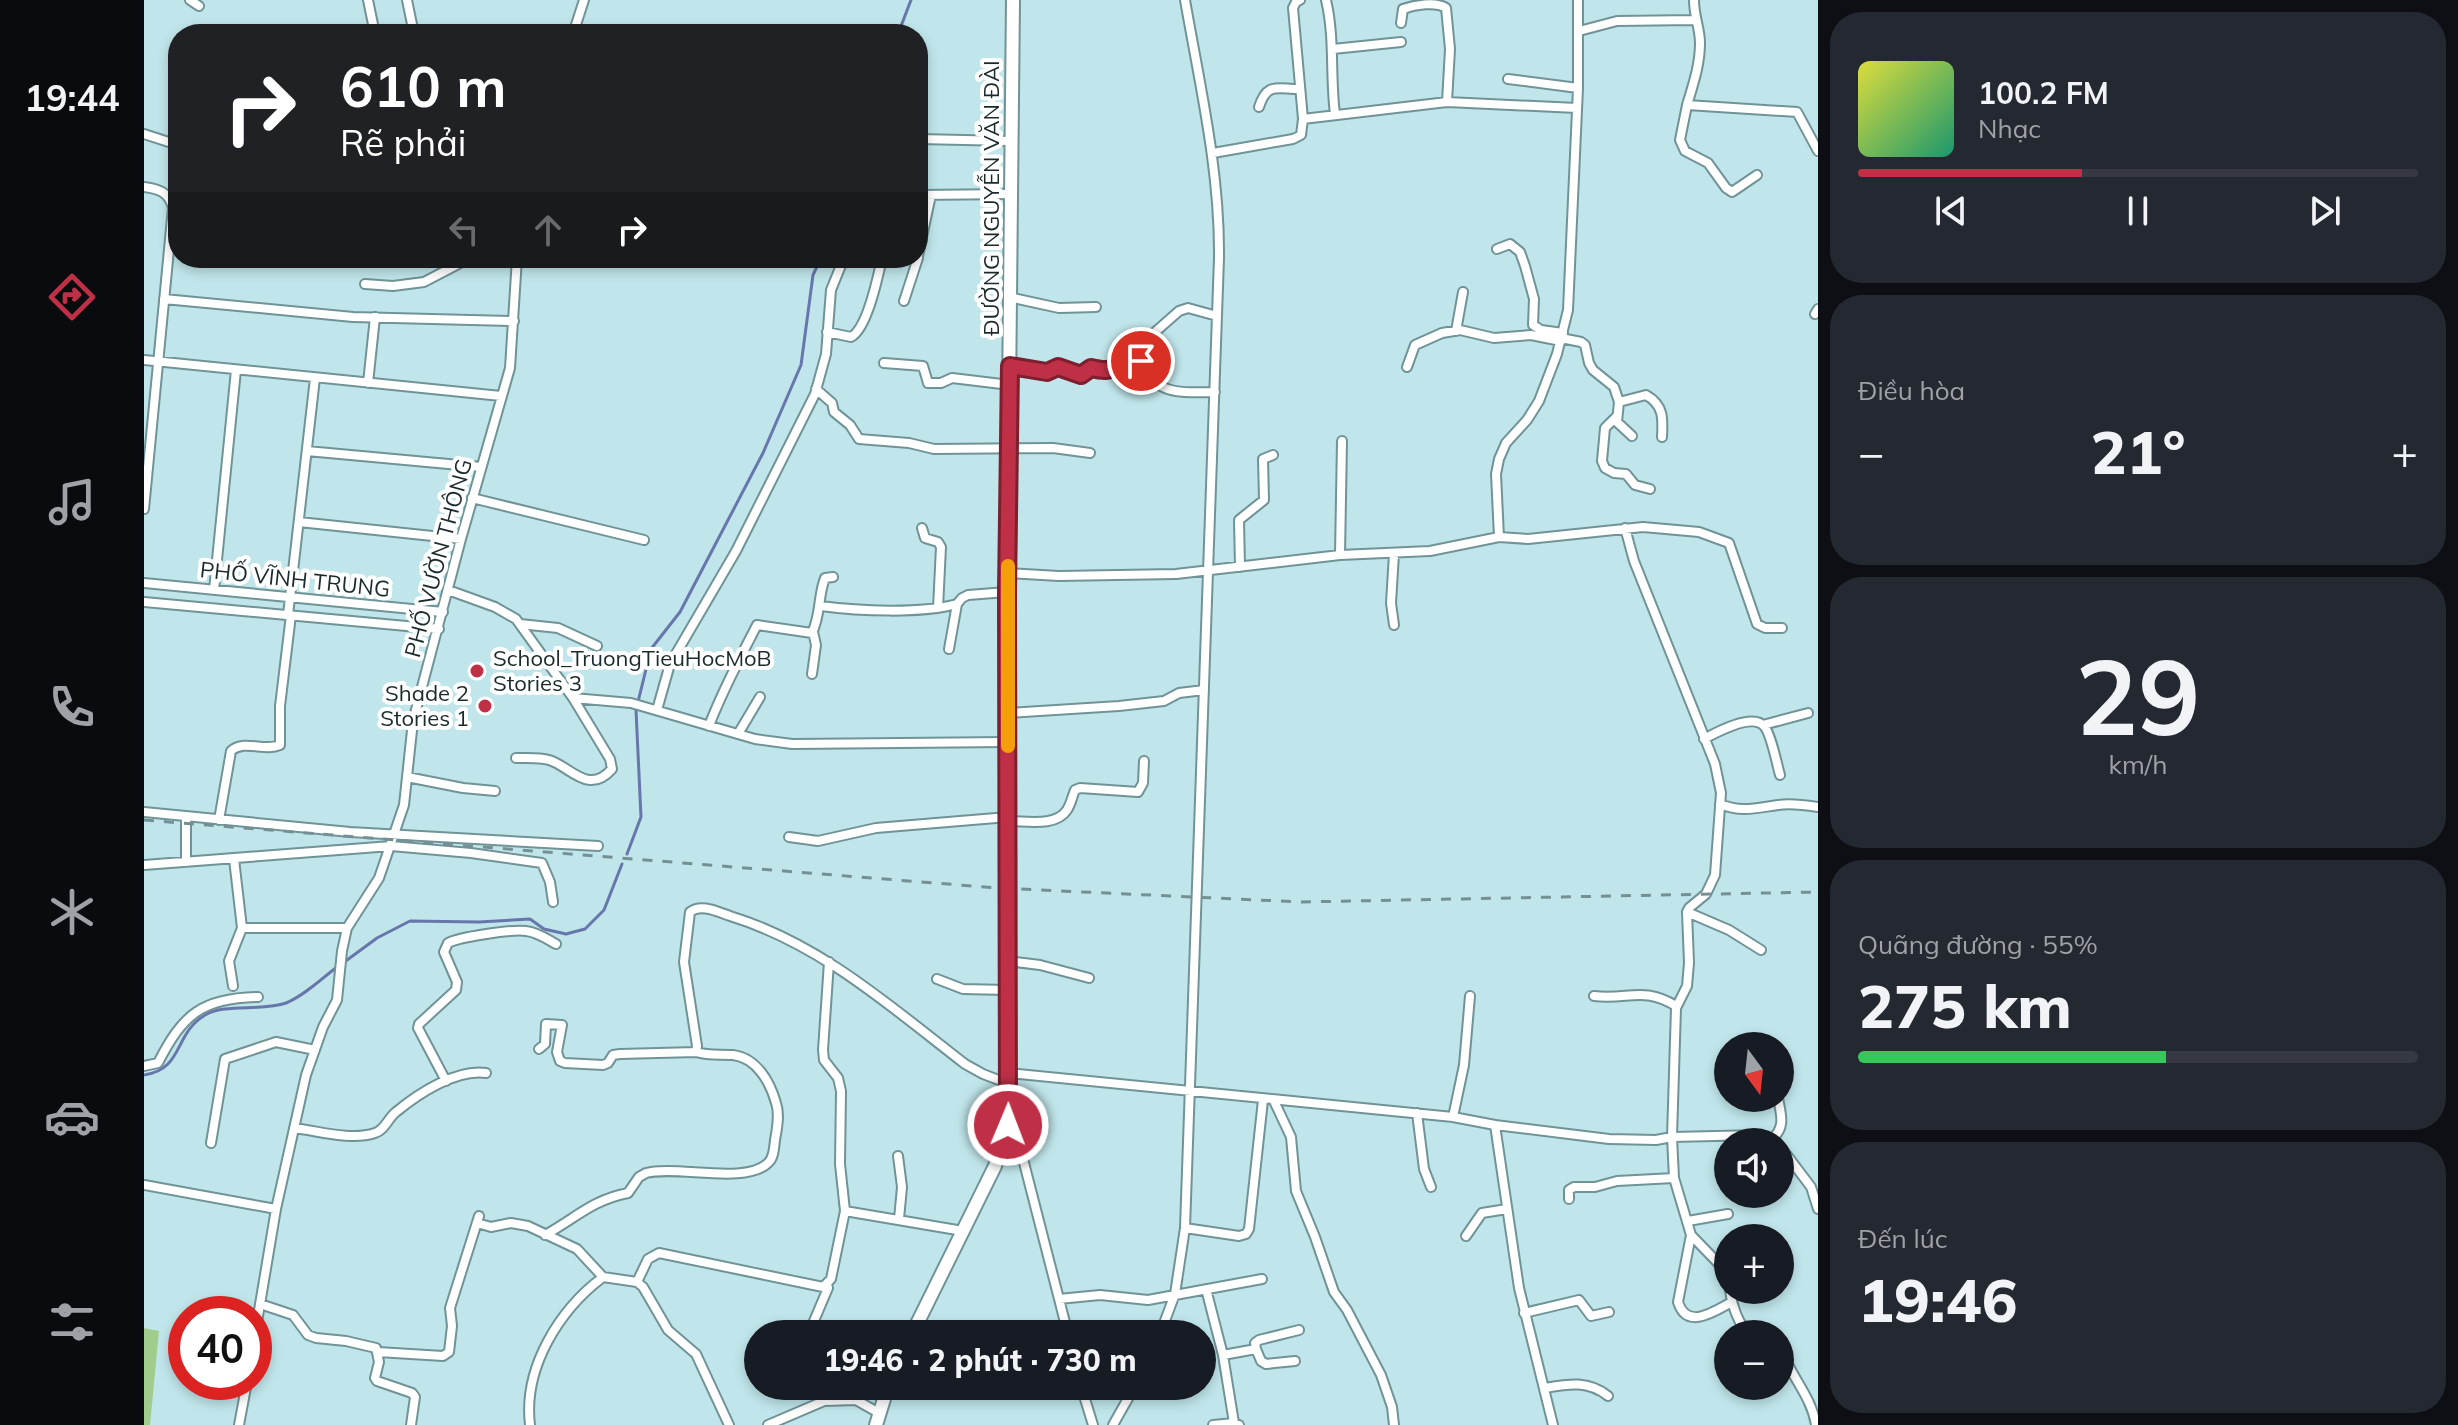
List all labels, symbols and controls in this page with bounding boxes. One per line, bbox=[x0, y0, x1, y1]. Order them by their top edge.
text: 610 m bbox=[340, 51, 507, 121]
icon: right bbox=[208, 56, 312, 160]
street label: ĐƯỜNG NGUYỄN VĂN ĐÀI bbox=[977, 60, 1005, 336]
text: 100.2 FM bbox=[1978, 74, 2109, 112]
text: 19:44 bbox=[24, 75, 120, 120]
text: Nhạc bbox=[1978, 112, 2041, 145]
text: Rẽ phải bbox=[340, 120, 466, 165]
icon: previous bbox=[1929, 189, 1973, 233]
icon: pause bbox=[2116, 189, 2160, 233]
icon: next bbox=[2303, 189, 2347, 233]
icon: left bbox=[442, 208, 486, 252]
icon: ahead bbox=[526, 208, 570, 252]
icon: right bbox=[610, 208, 654, 252]
icon: directions bbox=[44, 269, 100, 325]
pin bbox=[1107, 327, 1175, 395]
icon: arrive bbox=[1119, 339, 1163, 383]
text: Điều hòa bbox=[1858, 374, 1965, 407]
text: 21° bbox=[2090, 414, 2186, 489]
text: − bbox=[1858, 425, 1884, 480]
text: + bbox=[2392, 425, 2418, 480]
street label: PHỐ VƯỜN THÔNG bbox=[398, 456, 478, 660]
icon: music bbox=[44, 474, 100, 530]
street label: PHỐ VĨNH TRUNG bbox=[199, 555, 391, 603]
text: 29 bbox=[2076, 630, 2200, 761]
place label: School_TruongTieuHocMoB Stories 3 bbox=[493, 644, 772, 697]
marker: School_TruongTieuHocMoB Stories 3 bbox=[468, 662, 486, 680]
icon: phone bbox=[44, 679, 100, 735]
place label: Shade 2 Stories 1 bbox=[380, 679, 469, 732]
marker: Shade 2 Stories 1 bbox=[476, 697, 494, 715]
text: km/h bbox=[2109, 748, 2167, 781]
icon: climate bbox=[44, 884, 100, 940]
text: Quãng đường · 55% bbox=[1858, 928, 2098, 961]
text: 275 km bbox=[1858, 968, 2072, 1043]
north arrow bbox=[1714, 1032, 1794, 1112]
map controls bbox=[1714, 1032, 1794, 1400]
position arrow bbox=[966, 1083, 1050, 1167]
icon: car bbox=[44, 1089, 100, 1145]
button: sound bbox=[1714, 1128, 1794, 1208]
text: Đến lúc bbox=[1858, 1222, 1948, 1255]
button: + bbox=[1714, 1224, 1794, 1304]
text: 19:46 bbox=[1858, 1262, 2018, 1337]
icon: filters bbox=[44, 1294, 100, 1350]
speed limit sign: 40 bbox=[168, 1296, 272, 1400]
button: − bbox=[1714, 1320, 1794, 1400]
text: 19:46 · 2 phút · 730 m bbox=[823, 1341, 1137, 1379]

